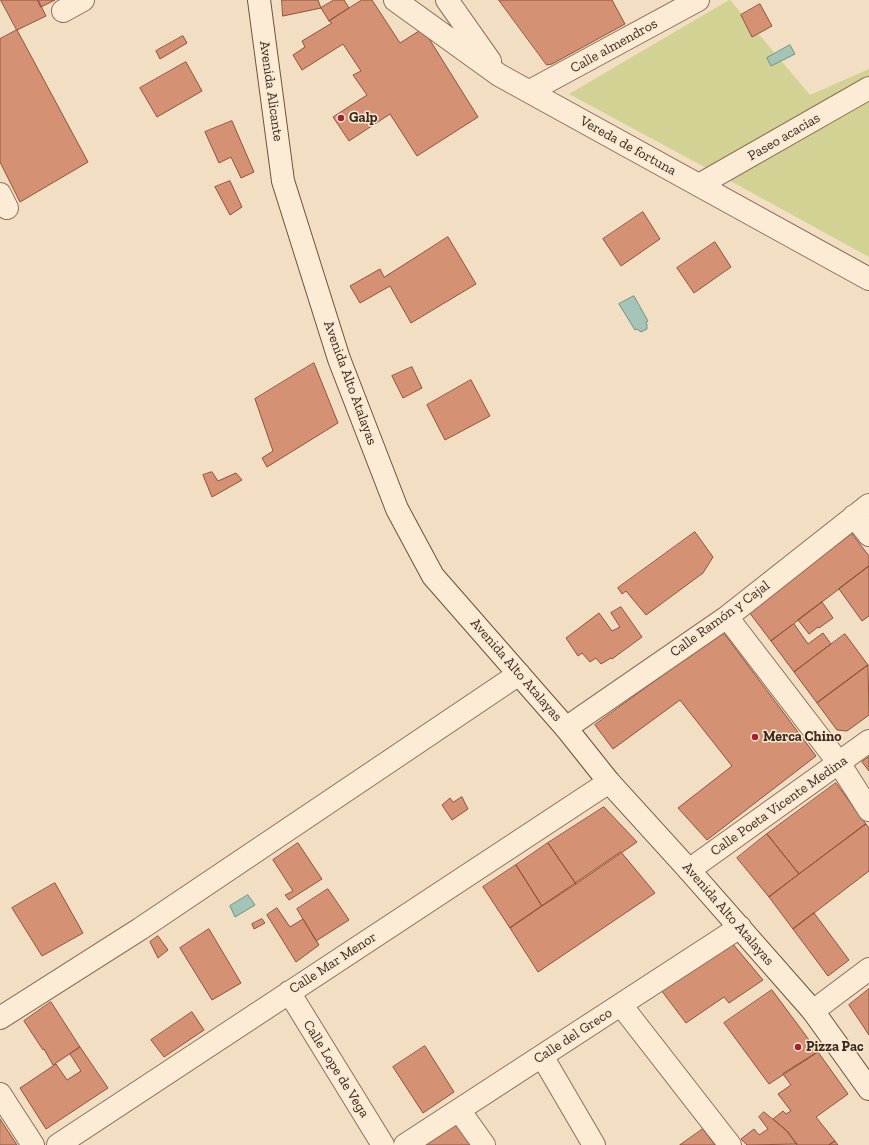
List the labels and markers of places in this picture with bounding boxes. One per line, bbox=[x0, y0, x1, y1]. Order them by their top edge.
place label: Galp bbox=[349, 110, 378, 126]
marker: Galp bbox=[336, 113, 346, 123]
place label: Merca Chino bbox=[763, 729, 842, 745]
marker: Merca Chino bbox=[750, 732, 760, 742]
place label: Pizza Pac bbox=[806, 1039, 864, 1055]
marker: Pizza Pac bbox=[793, 1042, 803, 1052]

